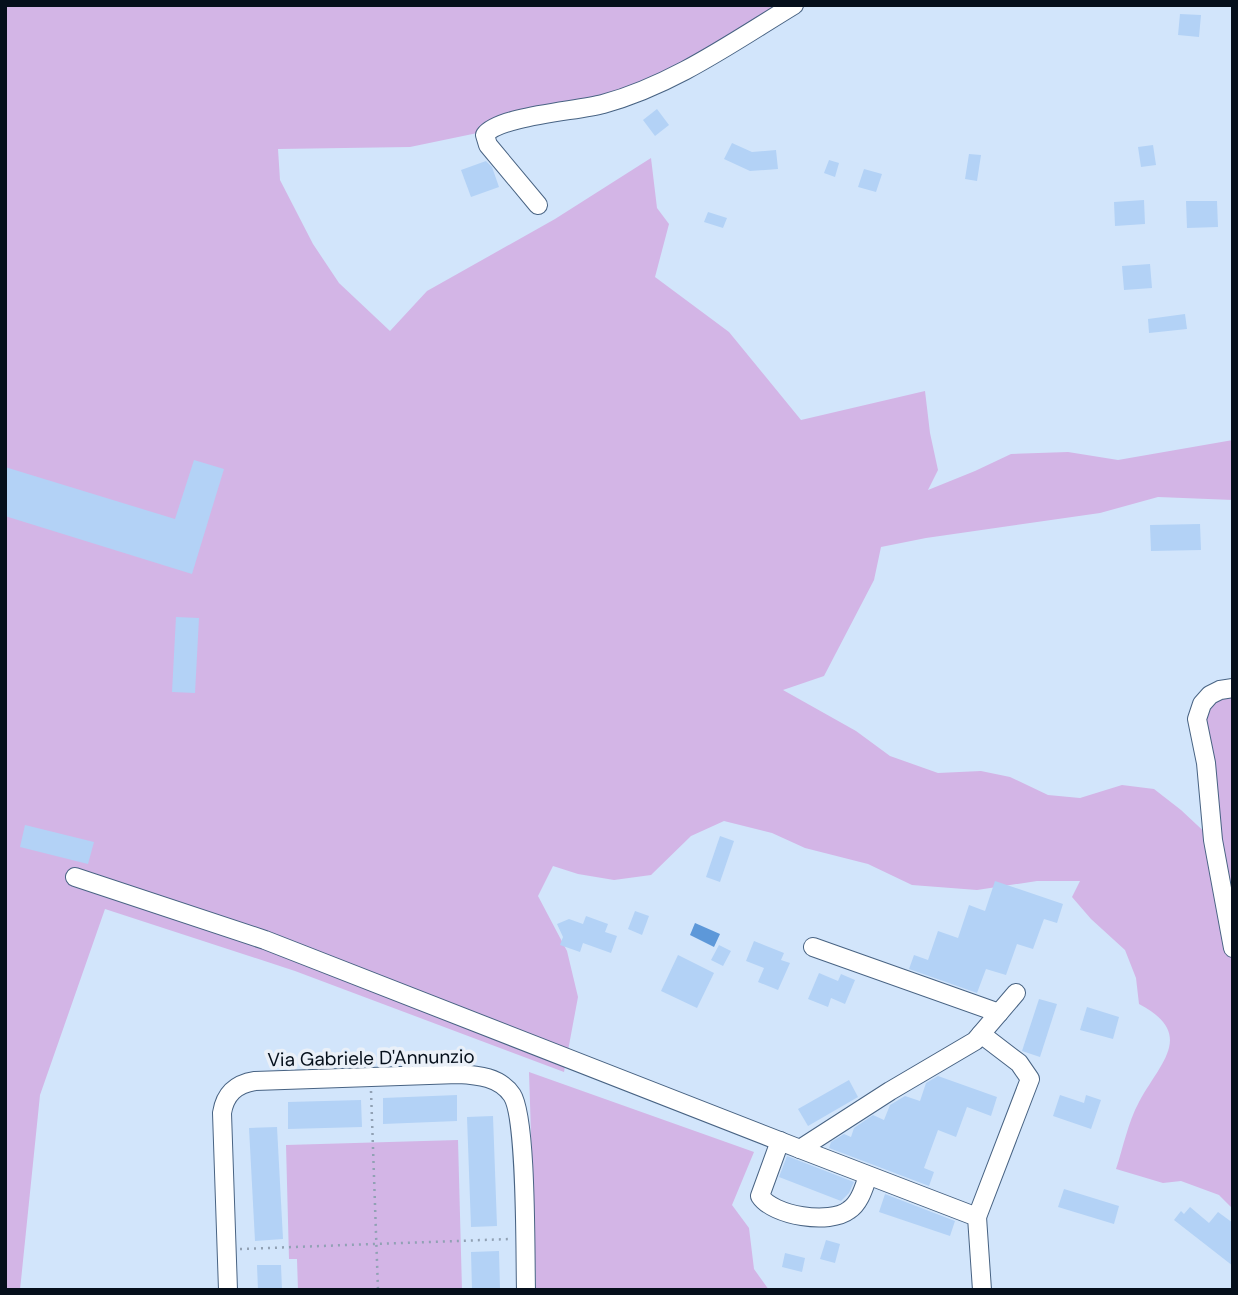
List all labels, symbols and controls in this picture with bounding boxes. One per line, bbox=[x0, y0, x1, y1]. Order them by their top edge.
street label: Via Gabriele D'Annunzio bbox=[267, 1044, 475, 1072]

